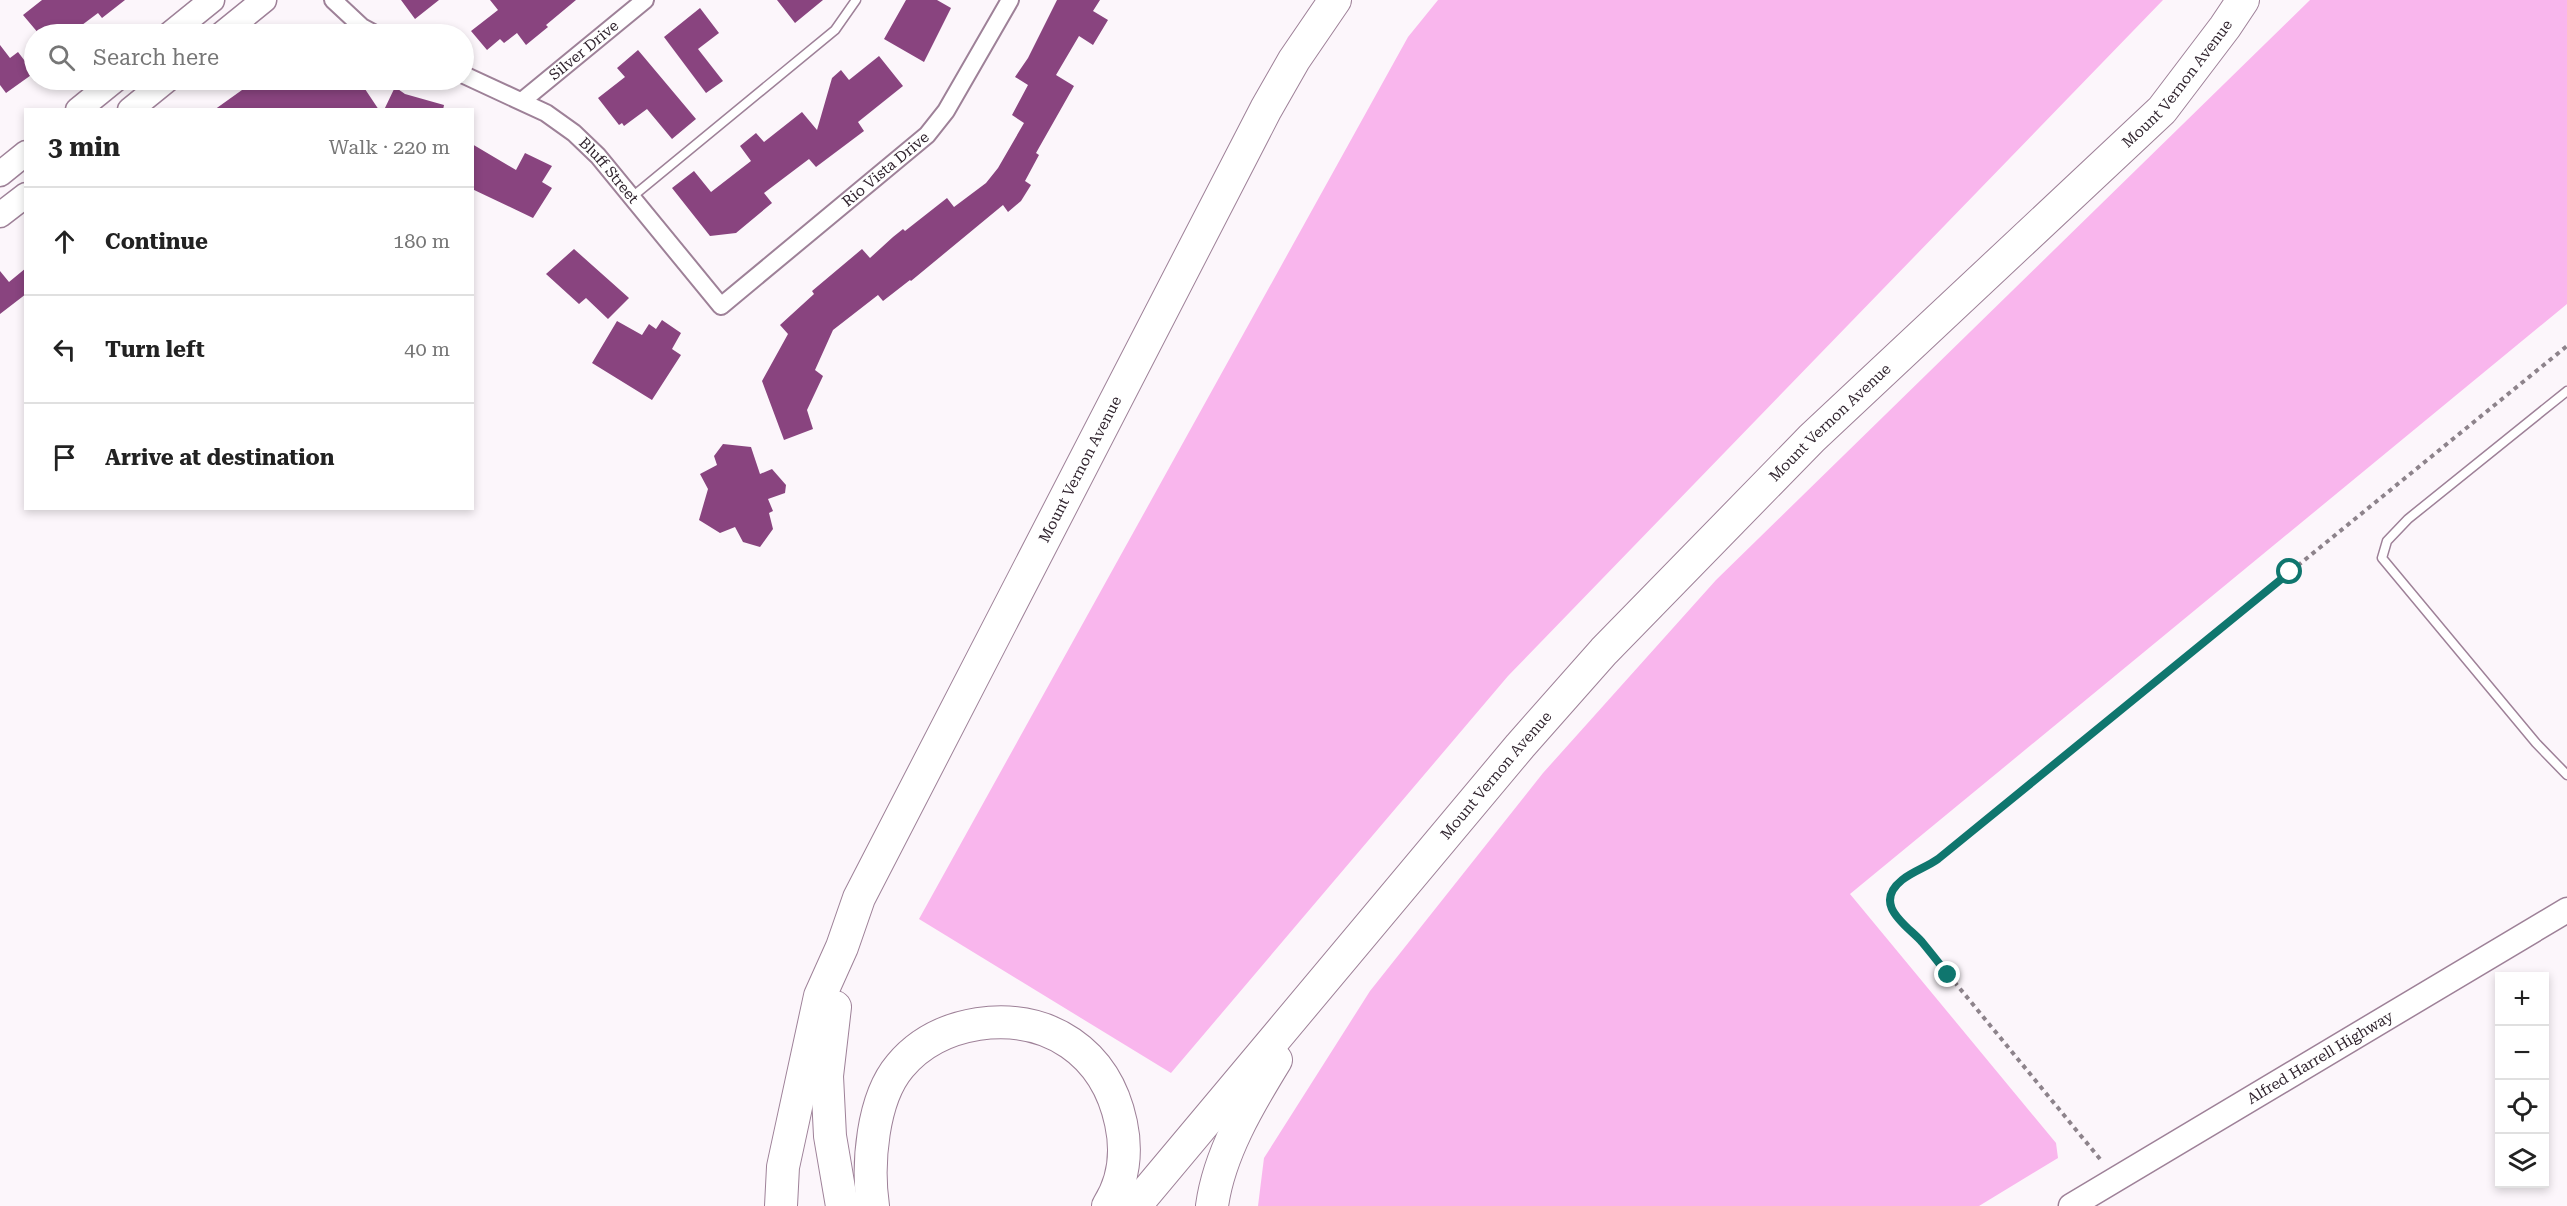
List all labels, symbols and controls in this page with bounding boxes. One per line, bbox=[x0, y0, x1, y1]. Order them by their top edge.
street label: Silver Drive bbox=[545, 16, 622, 84]
street label: Mount Vernon Avenue bbox=[2119, 16, 2236, 152]
search box bbox=[24, 24, 474, 90]
icon: search bbox=[45, 41, 78, 74]
text: Search here bbox=[93, 45, 219, 70]
street label: Rio Vista Drive bbox=[839, 128, 933, 211]
text: 3 min bbox=[48, 132, 120, 162]
street label: Bluff Street bbox=[575, 134, 643, 208]
text: Walk · 220 m bbox=[329, 135, 450, 159]
icon: ahead bbox=[48, 225, 81, 258]
text: Continue bbox=[105, 229, 208, 254]
text: 180 m bbox=[393, 229, 450, 253]
icon: left bbox=[48, 333, 81, 366]
text: Turn left bbox=[105, 337, 205, 362]
text: 40 m bbox=[404, 337, 450, 361]
street label: Mount Vernon Avenue bbox=[1765, 360, 1895, 485]
street label: Mount Vernon Avenue bbox=[1035, 393, 1125, 545]
icon: arrive bbox=[48, 441, 81, 474]
text: Arrive at destination bbox=[105, 445, 334, 470]
route start bbox=[2276, 558, 2302, 584]
street label: Mount Vernon Avenue bbox=[1437, 708, 1555, 843]
route end bbox=[1934, 961, 1960, 987]
map controls bbox=[2495, 972, 2549, 1188]
button: + bbox=[2495, 972, 2549, 1026]
street label: Alfred Harrell Highway bbox=[2244, 1007, 2396, 1108]
button: − bbox=[2495, 1026, 2549, 1080]
button: locate bbox=[2495, 1080, 2549, 1134]
button: layers bbox=[2495, 1134, 2549, 1188]

